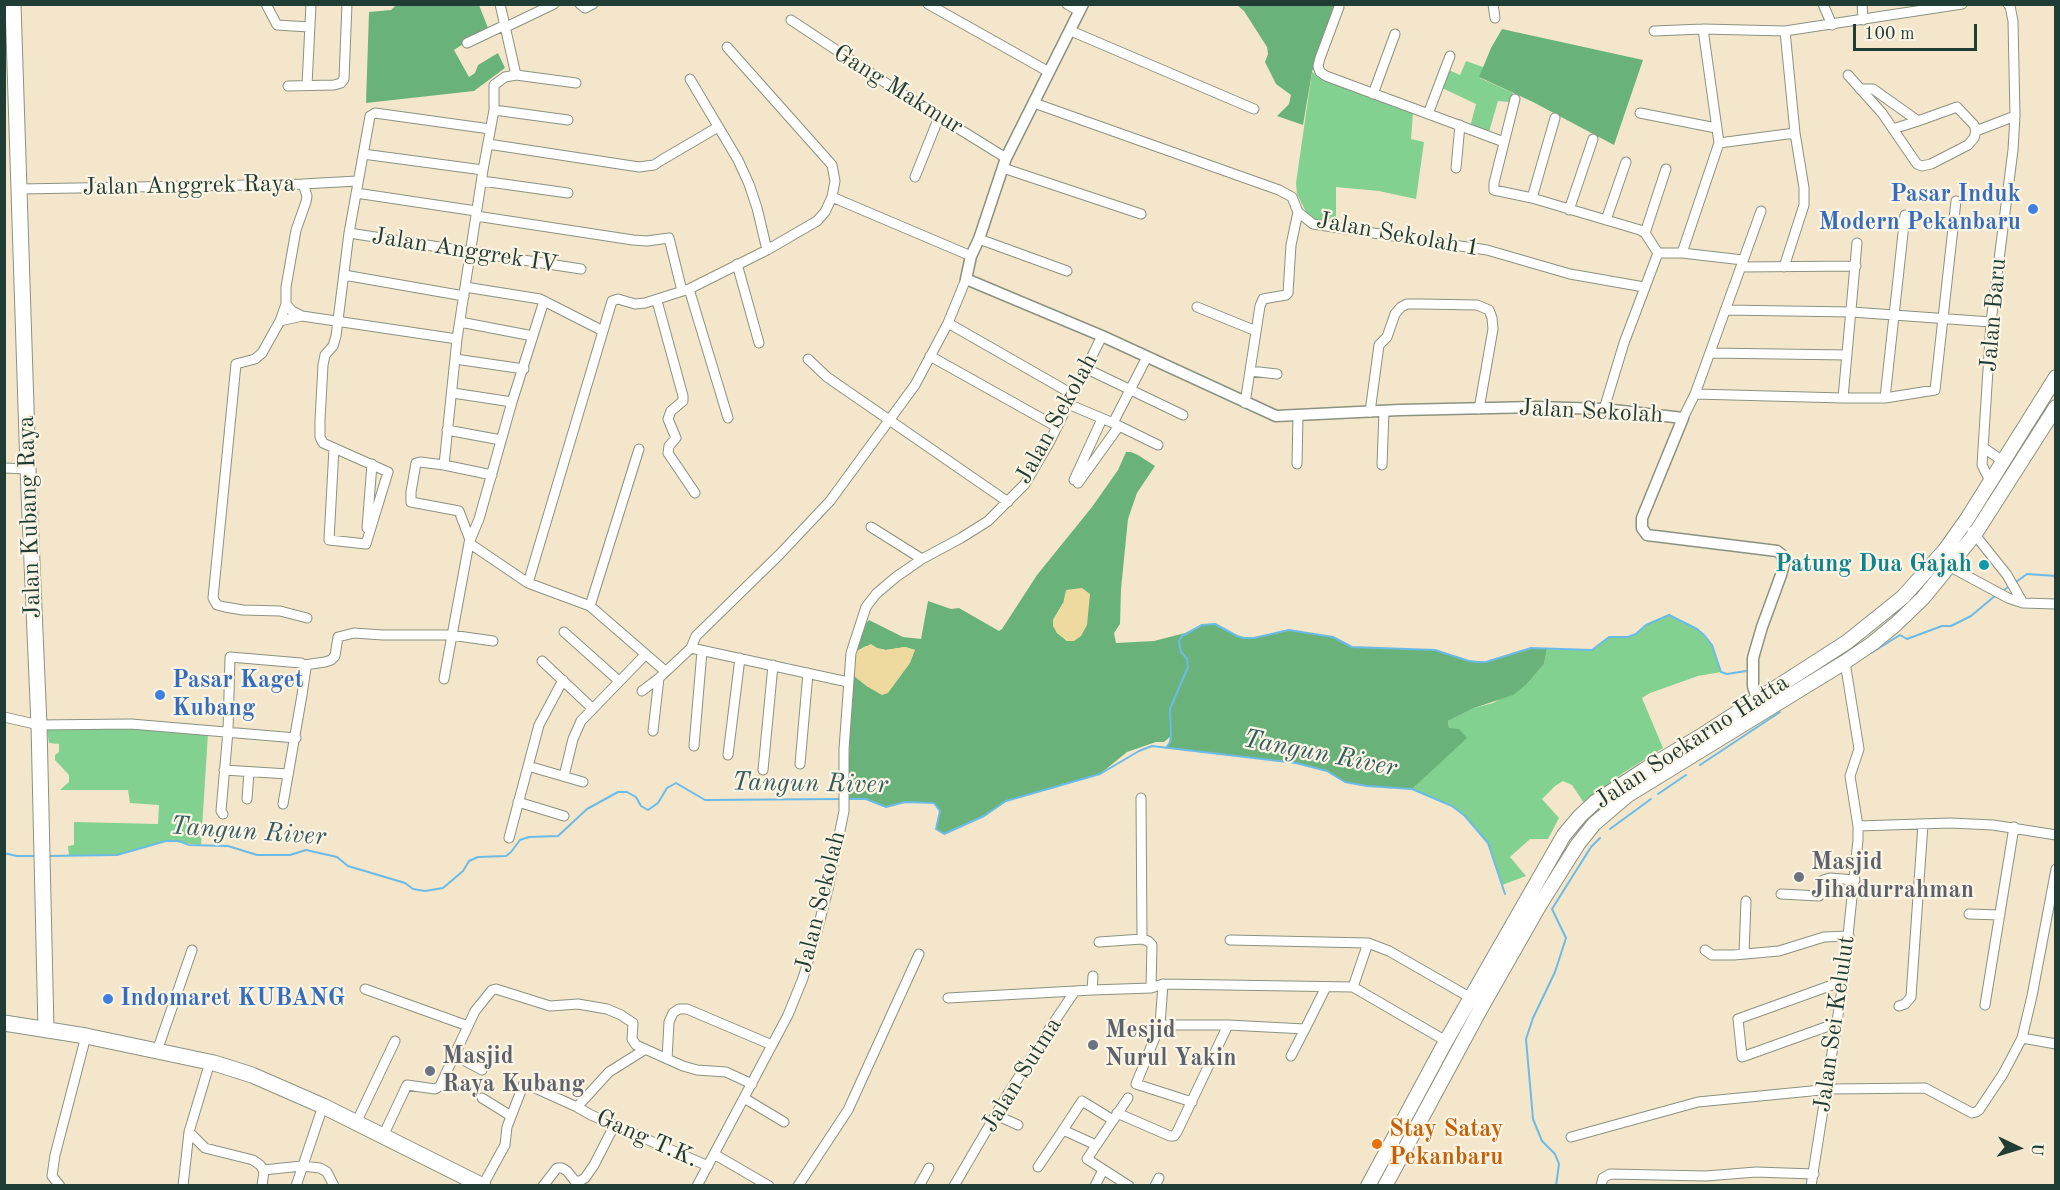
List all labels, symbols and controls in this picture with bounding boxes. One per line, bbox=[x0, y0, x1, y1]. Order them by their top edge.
scale bar bbox=[1856, 12, 1980, 50]
text: 100 m bbox=[1864, 25, 1915, 43]
street label: Gang Makmur bbox=[828, 39, 968, 141]
street label: Jalan Anggrek Raya bbox=[82, 170, 296, 202]
place label: Pasar Induk Modern Pekanbaru bbox=[1818, 181, 2021, 237]
marker: Pasar Induk Modern Pekanbaru bbox=[2026, 202, 2040, 216]
street label: Jalan Sekolah 1 bbox=[1314, 206, 1482, 264]
street label: Jalan Anggrek IV bbox=[370, 222, 560, 280]
street label: Jalan Baru bbox=[1975, 257, 2013, 373]
street label: Jalan Sekolah bbox=[1009, 349, 1105, 489]
street label: Jalan Sekolah bbox=[1518, 394, 1664, 430]
street label: Jalan Kubang Raya bbox=[12, 415, 48, 619]
place label: Patung Dua Gajah bbox=[1775, 551, 1972, 579]
marker: Patung Dua Gajah bbox=[1977, 558, 1991, 572]
place label: Pasar Kaget Kubang bbox=[172, 667, 304, 723]
street label: Jalan Soekarno Hatta bbox=[1589, 668, 1795, 816]
marker: Pasar Kaget Kubang bbox=[153, 688, 167, 702]
water label: Tangun River bbox=[1240, 724, 1400, 784]
water label: Tangun River bbox=[732, 767, 888, 801]
water label: Tangun River bbox=[169, 811, 327, 853]
street label: Jalan Sekolah bbox=[790, 828, 852, 976]
place label: Masjid Jihadurrahman bbox=[1811, 849, 1974, 905]
marker: Masjid Jihadurrahman bbox=[1792, 870, 1806, 884]
street label: Jalan Sei Kelulut bbox=[1808, 934, 1862, 1114]
place label: Indomaret KUBANG bbox=[120, 985, 345, 1013]
marker: Indomaret KUBANG bbox=[101, 992, 115, 1006]
street label: Jalan Sutma bbox=[975, 1012, 1069, 1138]
place label: Mesjid Nurul Yakin bbox=[1105, 1017, 1236, 1073]
marker: Mesjid Nurul Yakin bbox=[1086, 1038, 1100, 1052]
place label: Masjid Raya Kubang bbox=[442, 1043, 585, 1099]
marker: Masjid Raya Kubang bbox=[423, 1064, 437, 1078]
street label: Gang T.K. bbox=[591, 1104, 703, 1174]
place label: Stay Satay Pekanbaru bbox=[1389, 1116, 1503, 1172]
north arrow bbox=[1988, 1118, 2048, 1178]
marker: Stay Satay Pekanbaru bbox=[1370, 1137, 1384, 1151]
text: U bbox=[2028, 1142, 2044, 1156]

